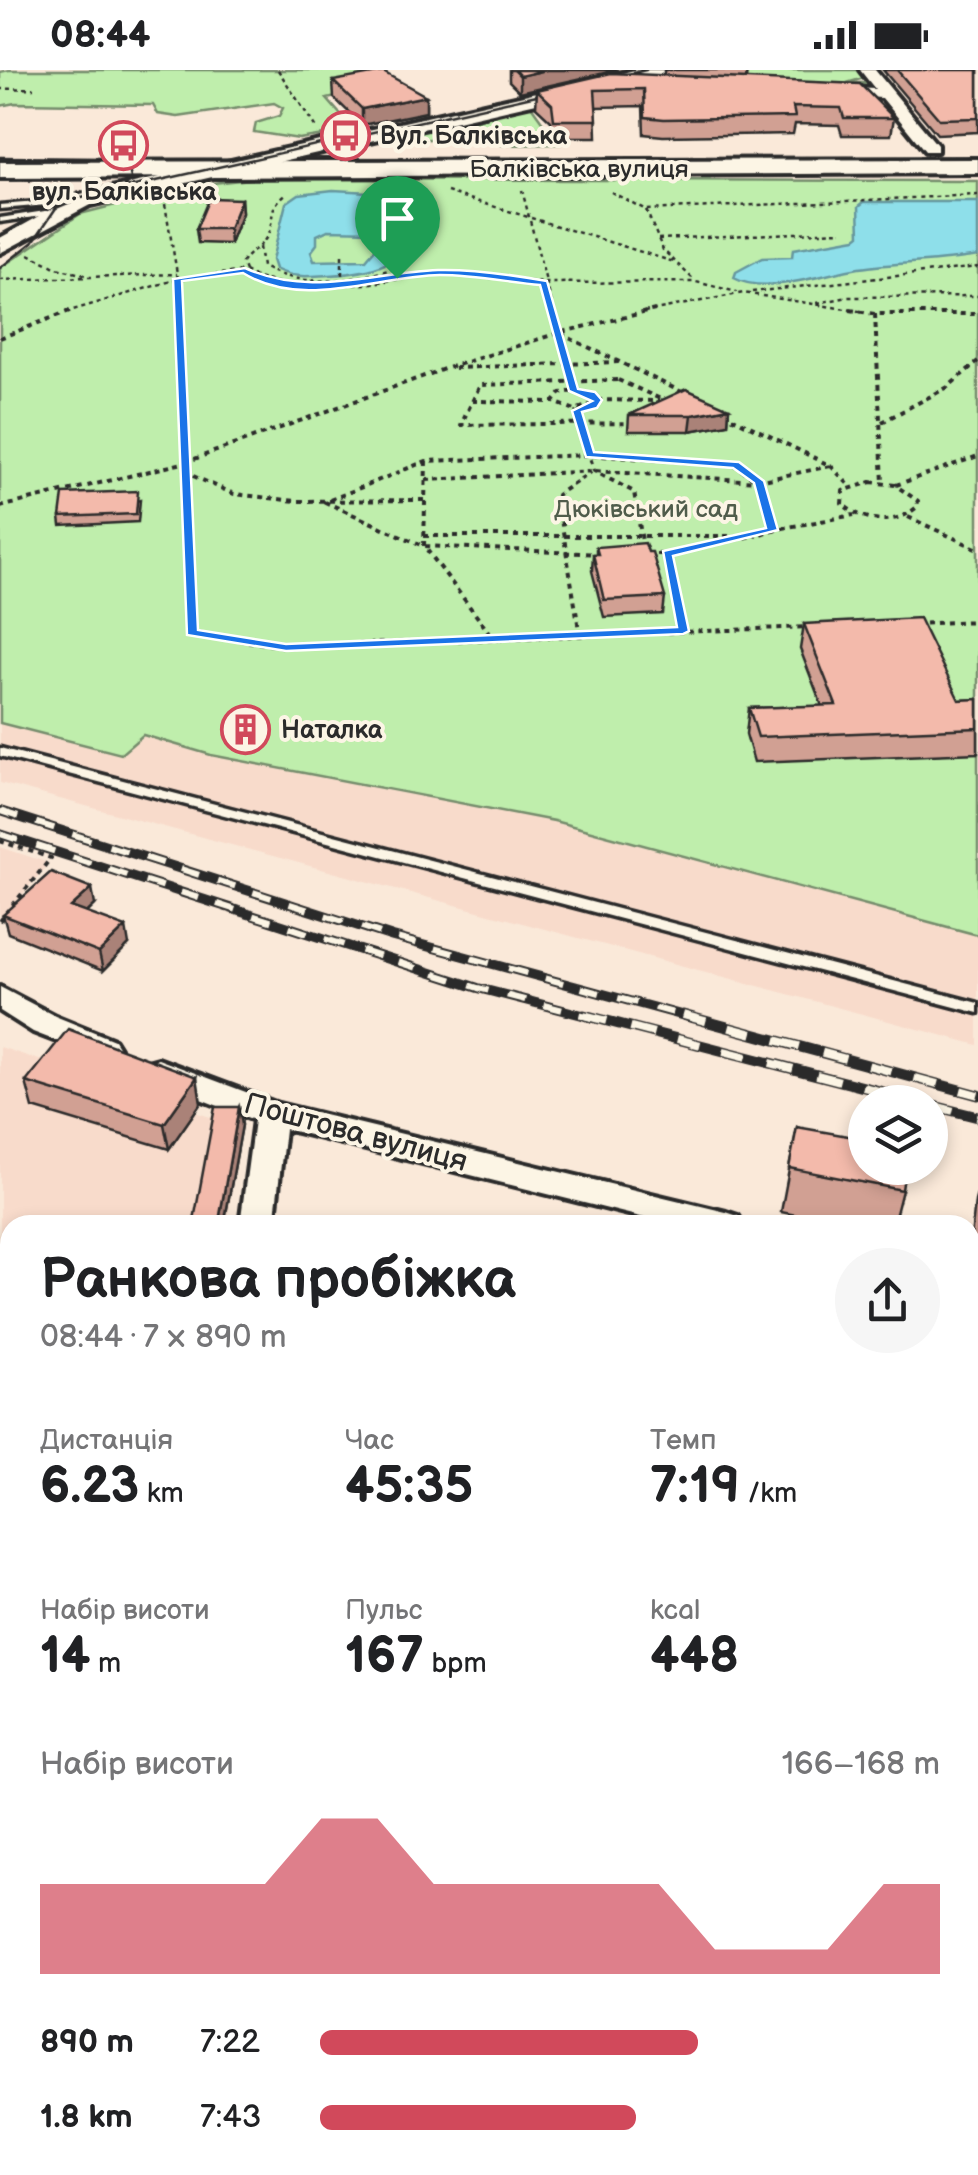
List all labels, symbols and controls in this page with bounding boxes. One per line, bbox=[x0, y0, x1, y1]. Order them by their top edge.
text: 08:44 bbox=[50, 13, 150, 58]
bus stop icon: Вул. Балківська bbox=[319, 109, 371, 161]
bus stop icon: вул. Балківська bbox=[98, 119, 150, 171]
place label: Вул. Балківська bbox=[380, 121, 567, 152]
street label: Балківська вулиця bbox=[469, 154, 689, 185]
pin bbox=[355, 176, 440, 279]
place label: вул. Балківська bbox=[32, 177, 217, 208]
icon: arrive bbox=[370, 191, 425, 246]
park label: Дюківський сад bbox=[554, 494, 738, 525]
building icon: Наталка bbox=[220, 703, 272, 755]
place label: Наталка bbox=[281, 715, 383, 746]
map controls bbox=[848, 1085, 948, 1185]
button: layers bbox=[848, 1085, 948, 1185]
street label: Поштова вулиця bbox=[240, 1086, 471, 1180]
text: Ранкова пробіжка bbox=[40, 1247, 516, 1314]
button: share bbox=[835, 1248, 940, 1353]
text: 08:44 · 7 × 890 m bbox=[40, 1318, 286, 1357]
text: Дистанція bbox=[40, 1424, 173, 1457]
text: Час bbox=[345, 1424, 394, 1457]
text: Темп bbox=[650, 1424, 717, 1457]
text: 6.23 bbox=[40, 1457, 139, 1517]
text: 45:35 bbox=[345, 1457, 473, 1517]
text: 7:19 bbox=[650, 1457, 740, 1517]
text: km bbox=[139, 1477, 184, 1510]
text: /km bbox=[740, 1477, 797, 1510]
text: Набір висоти bbox=[40, 1594, 210, 1627]
text: Пульс bbox=[345, 1594, 422, 1627]
text: kcal bbox=[650, 1594, 700, 1627]
text: 14 bbox=[40, 1627, 91, 1687]
text: 167 bbox=[345, 1627, 424, 1687]
text: 448 bbox=[650, 1627, 739, 1687]
text: m bbox=[91, 1647, 121, 1680]
text: bpm bbox=[424, 1647, 487, 1680]
text: Набір висоти bbox=[40, 1745, 234, 1784]
text: 166–168 m bbox=[782, 1745, 940, 1784]
text: 890 m bbox=[40, 2023, 134, 2062]
text: 7:22 bbox=[200, 2023, 260, 2062]
text: 1.8 km bbox=[40, 2098, 132, 2137]
text: 7:43 bbox=[200, 2098, 261, 2137]

